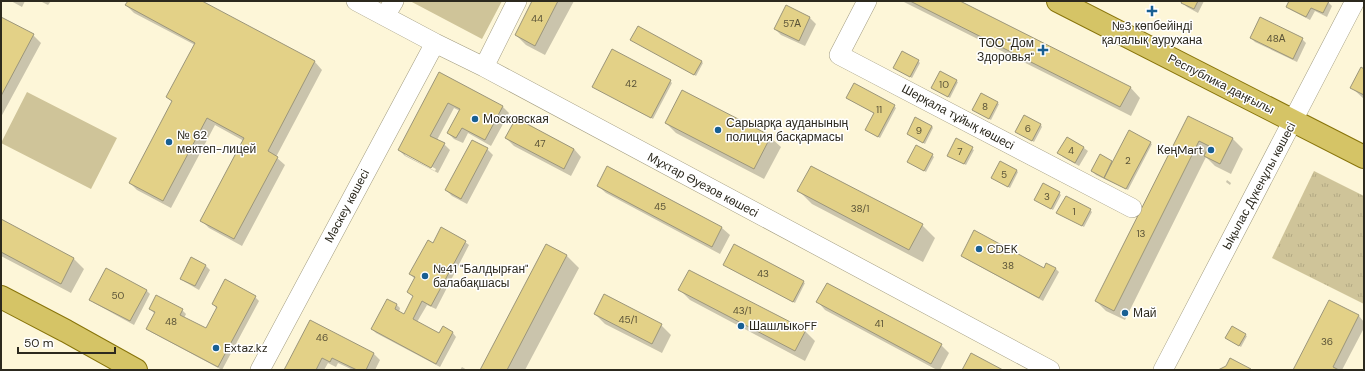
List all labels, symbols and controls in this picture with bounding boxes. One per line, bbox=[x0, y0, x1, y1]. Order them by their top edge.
marker: №3 көпбейінді қалалық аурухана bbox=[1146, 5, 1158, 17]
house number: 44 bbox=[531, 12, 543, 25]
house number: 57А bbox=[783, 17, 801, 30]
place label: №3 көпбейінді қалалық аурухана bbox=[1102, 18, 1203, 48]
house number: 48А bbox=[1267, 32, 1286, 45]
place label: ТОО "Дом Здоровья" bbox=[977, 35, 1035, 65]
marker: ТОО "Дом Здоровья" bbox=[1037, 44, 1049, 56]
street label: Республика даңғылы bbox=[1165, 50, 1277, 118]
house number: 42 bbox=[625, 77, 637, 90]
house number: 10 bbox=[939, 78, 949, 91]
street label: Шерқала тұйық көшесі bbox=[899, 81, 1017, 153]
house number: 8 bbox=[982, 100, 988, 113]
house number: 11 bbox=[876, 103, 882, 116]
place label: Московская bbox=[483, 111, 549, 127]
marker: Московская bbox=[470, 114, 480, 124]
place label: Сарыарқа ауданының полиция басқармасы bbox=[726, 115, 849, 145]
street label: Ықылас Дүкенұлы көшесі bbox=[1219, 120, 1299, 252]
house number: 6 bbox=[1025, 122, 1031, 135]
house number: 9 bbox=[916, 124, 922, 137]
marker: Сарыарқа ауданының полиция басқармасы bbox=[713, 125, 723, 135]
place label: № 62 мектеп-лицей bbox=[177, 127, 256, 157]
marker: № 62 мектеп-лицей bbox=[164, 137, 174, 147]
house number: 47 bbox=[534, 137, 546, 150]
place label: КеңMart bbox=[1157, 142, 1203, 158]
house number: 4 bbox=[1068, 144, 1074, 157]
house number: 7 bbox=[957, 145, 963, 158]
marker: КеңMart bbox=[1206, 145, 1216, 155]
street label: Мұхтар Әуезов көшесі bbox=[645, 149, 761, 221]
house number: 2 bbox=[1125, 154, 1131, 167]
street label: Мәскеу көшесі bbox=[321, 167, 373, 245]
house number: 5 bbox=[1001, 168, 1007, 181]
house number: 3 bbox=[1044, 190, 1050, 203]
house number: 45 bbox=[654, 200, 666, 213]
house number: 38/1 bbox=[851, 202, 869, 215]
house number: 1 bbox=[1072, 205, 1076, 218]
house number: 13 bbox=[1136, 227, 1146, 240]
place label: CDEK bbox=[987, 241, 1018, 257]
marker: CDEK bbox=[974, 244, 984, 254]
house number: 38 bbox=[1002, 259, 1014, 272]
place label: №41 "Балдырған" балабақшасы bbox=[433, 261, 529, 291]
house number: 43 bbox=[757, 267, 769, 280]
marker: №41 "Балдырған" балабақшасы bbox=[420, 271, 430, 281]
house number: 50 bbox=[112, 289, 125, 302]
house number: 43/1 bbox=[733, 304, 751, 317]
place label: Май bbox=[1133, 305, 1157, 321]
marker: Май bbox=[1120, 308, 1130, 318]
house number: 45/1 bbox=[619, 313, 637, 326]
house number: 48 bbox=[165, 315, 177, 328]
house number: 41 bbox=[874, 317, 884, 330]
place label: ШашлыкoFF bbox=[749, 318, 818, 334]
marker: ШашлыкoFF bbox=[736, 321, 746, 331]
scale bar bbox=[18, 329, 115, 355]
house number: 46 bbox=[316, 331, 328, 344]
text: 50 m bbox=[24, 335, 53, 351]
house number: 36 bbox=[1321, 335, 1333, 348]
place label: Extaz.kz bbox=[224, 340, 267, 356]
marker: Extaz.kz bbox=[211, 343, 221, 353]

